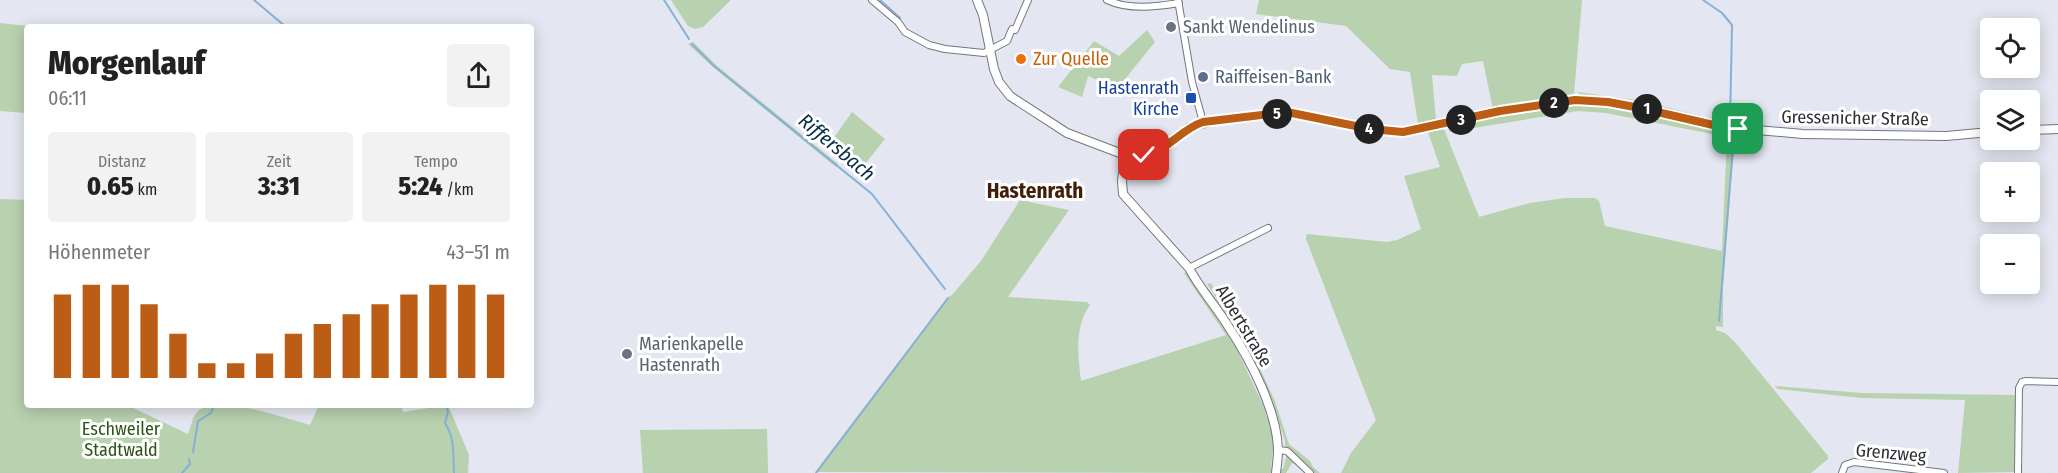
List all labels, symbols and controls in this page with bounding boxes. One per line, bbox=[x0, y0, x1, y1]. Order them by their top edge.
place label: Sankt Wendelinus bbox=[1183, 16, 1315, 38]
map controls bbox=[1980, 18, 2040, 294]
button: locate bbox=[1980, 18, 2040, 78]
marker: Sankt Wendelinus bbox=[1164, 20, 1178, 34]
text: Morgenlauf bbox=[48, 43, 205, 83]
button: share bbox=[447, 44, 510, 107]
place label: Zur Quelle bbox=[1033, 48, 1109, 70]
marker: Zur Quelle bbox=[1014, 52, 1028, 66]
place label: Raiffeisen-Bank bbox=[1215, 66, 1332, 88]
marker: Raiffeisen-Bank bbox=[1196, 70, 1210, 84]
place label: Hastenrath Kirche bbox=[1098, 77, 1179, 120]
text: 06:11 bbox=[48, 86, 87, 110]
pin: 2 bbox=[1539, 88, 1569, 118]
button: layers bbox=[1980, 90, 2040, 150]
marker: Hastenrath Kirche bbox=[1184, 91, 1198, 105]
text: 2 bbox=[1550, 93, 1558, 112]
pin: 1 bbox=[1632, 94, 1662, 124]
pin: 5 bbox=[1262, 99, 1292, 129]
text: 1 bbox=[1644, 99, 1650, 118]
pin bbox=[1712, 103, 1763, 154]
text: 5 bbox=[1273, 104, 1281, 123]
pin: 3 bbox=[1446, 105, 1476, 135]
street label: Gressenicher Straße bbox=[1781, 106, 1929, 130]
water label: Riffersbach bbox=[794, 108, 880, 186]
text: 3 bbox=[1457, 110, 1465, 129]
icon: arrive bbox=[1721, 112, 1754, 145]
pin: 4 bbox=[1354, 114, 1384, 144]
text: 4 bbox=[1365, 119, 1373, 138]
pin bbox=[1118, 129, 1169, 180]
icon: check bbox=[1127, 138, 1160, 171]
text: Distanz bbox=[98, 152, 146, 171]
text: Zeit bbox=[267, 152, 291, 171]
text: Tempo bbox=[414, 152, 458, 171]
button: + bbox=[1980, 162, 2040, 222]
text: 0.65 bbox=[87, 171, 134, 202]
text: 3:31 bbox=[258, 171, 300, 202]
text: 5:24 bbox=[398, 171, 443, 202]
district label: Hastenrath bbox=[987, 178, 1083, 204]
text: km bbox=[134, 180, 157, 199]
text: /km bbox=[443, 180, 474, 199]
button: − bbox=[1980, 234, 2040, 294]
text: Höhenmeter bbox=[48, 240, 150, 264]
text: 43–51 m bbox=[446, 240, 510, 264]
street label: Albertstraße bbox=[1211, 281, 1277, 371]
place label: Marienkapelle Hastenrath bbox=[639, 333, 744, 376]
marker: Marienkapelle Hastenrath bbox=[620, 347, 634, 361]
park label: Eschweiler Stadtwald bbox=[82, 418, 161, 461]
street label: Grenzweg bbox=[1855, 439, 1928, 467]

